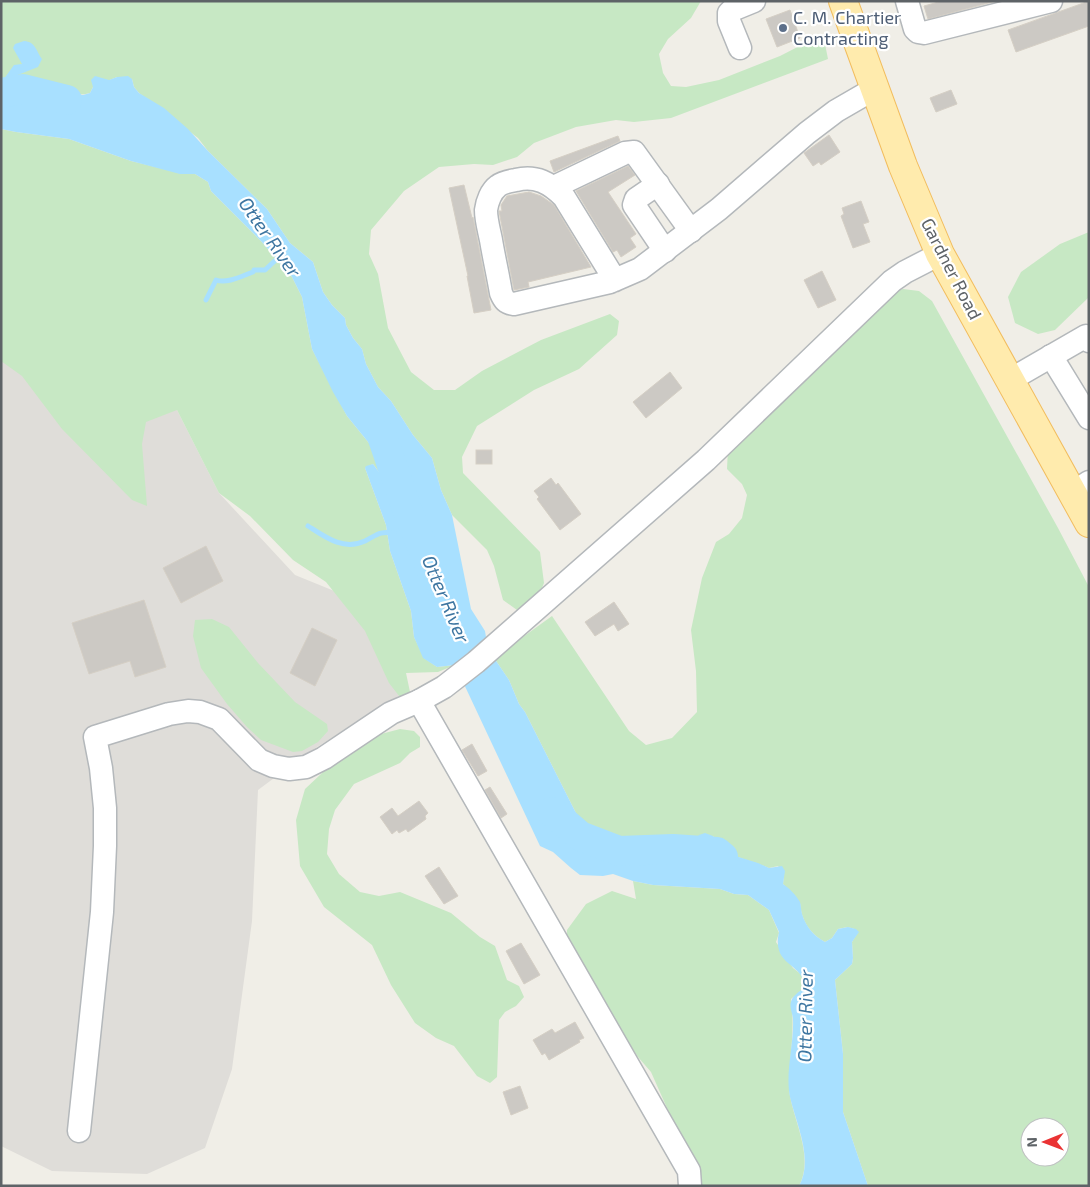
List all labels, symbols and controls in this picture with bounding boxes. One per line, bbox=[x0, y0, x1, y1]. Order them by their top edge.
place label: C. M. Chartier Contracting bbox=[793, 6, 901, 49]
marker: C. M. Chartier Contracting bbox=[777, 22, 789, 34]
water label: Otter River bbox=[234, 192, 307, 282]
street label: Gardner Road bbox=[917, 214, 987, 323]
water label: Otter River bbox=[418, 552, 475, 646]
water label: Otter River bbox=[792, 969, 817, 1063]
north arrow bbox=[1020, 1117, 1070, 1167]
text: N bbox=[1023, 1137, 1040, 1147]

